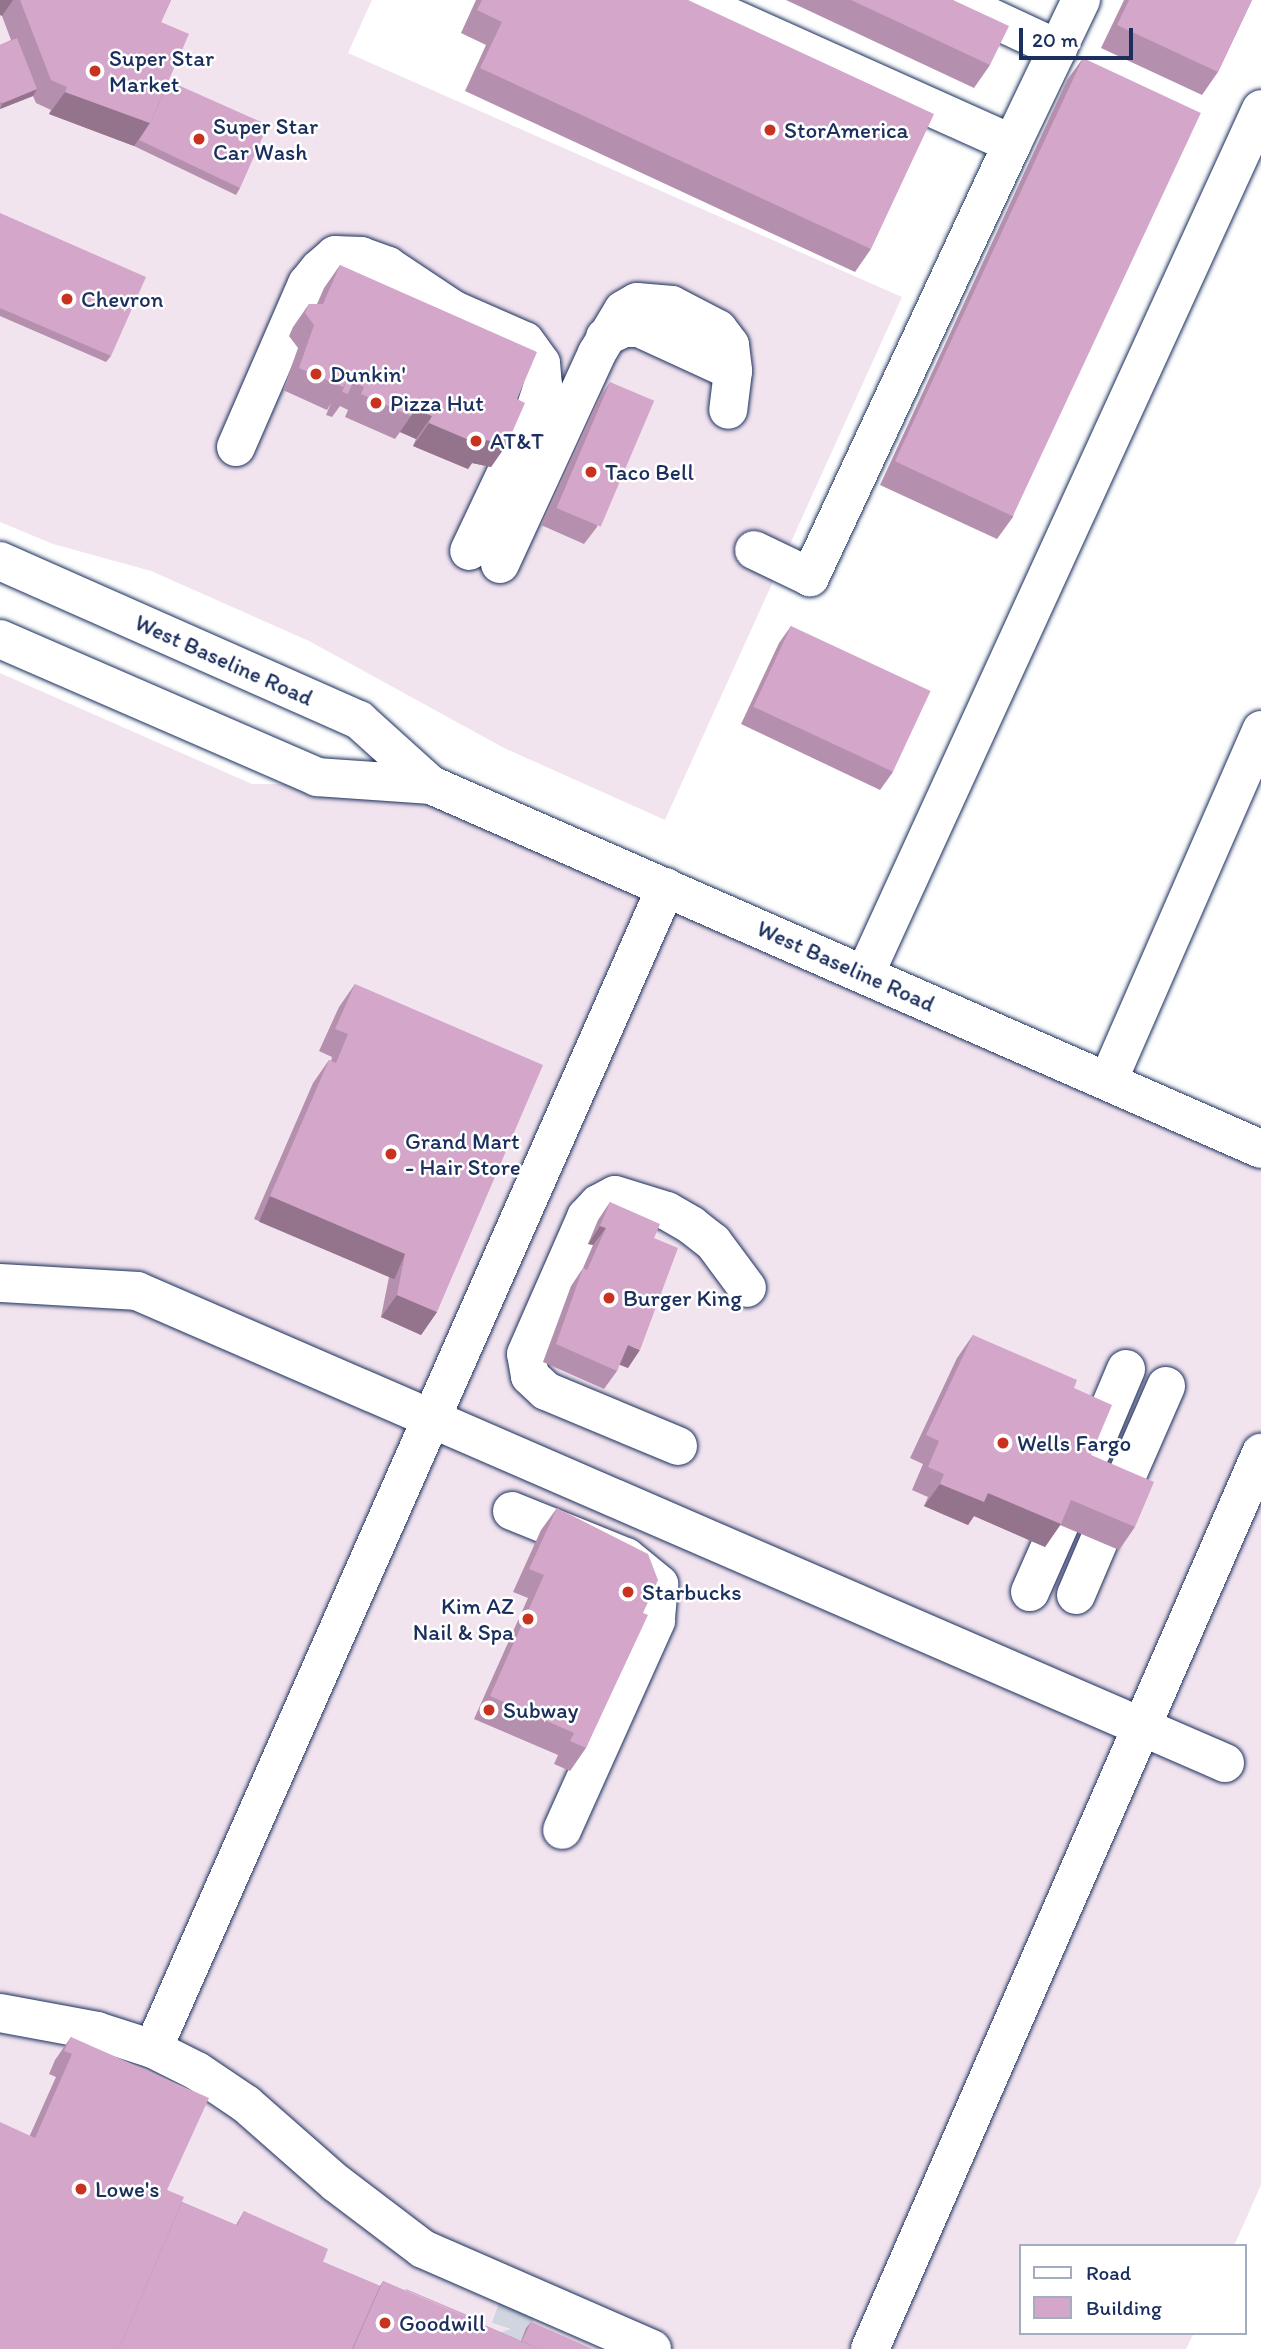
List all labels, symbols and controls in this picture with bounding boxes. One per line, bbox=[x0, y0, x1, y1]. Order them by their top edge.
scale bar bbox=[1023, 14, 1137, 58]
text: 20 m bbox=[1032, 27, 1078, 52]
place label: Super Star Market bbox=[109, 44, 214, 98]
marker: Super Star Market bbox=[87, 63, 103, 79]
place label: Super Star Car Wash bbox=[213, 112, 318, 166]
place label: StorAmerica bbox=[784, 116, 908, 144]
marker: StorAmerica bbox=[762, 122, 778, 138]
marker: Super Star Car Wash bbox=[191, 131, 207, 147]
place label: Chevron bbox=[81, 285, 164, 313]
marker: Chevron bbox=[59, 291, 75, 307]
place label: Dunkin' bbox=[330, 360, 406, 388]
marker: Dunkin' bbox=[308, 366, 324, 382]
place label: Pizza Hut bbox=[390, 389, 484, 417]
marker: Pizza Hut bbox=[368, 395, 384, 411]
place label: AT&T bbox=[490, 427, 544, 455]
marker: AT&T bbox=[468, 433, 484, 449]
place label: Taco Bell bbox=[605, 458, 694, 486]
marker: Taco Bell bbox=[583, 464, 599, 480]
street label: West Baseline Road bbox=[130, 608, 318, 712]
street label: West Baseline Road bbox=[752, 914, 940, 1018]
place label: Grand Mart - Hair Store bbox=[405, 1127, 520, 1181]
marker: Grand Mart - Hair Store bbox=[383, 1146, 399, 1162]
place label: Burger King bbox=[623, 1284, 742, 1312]
marker: Burger King bbox=[601, 1290, 617, 1306]
place label: Wells Fargo bbox=[1017, 1429, 1131, 1457]
marker: Wells Fargo bbox=[995, 1435, 1011, 1451]
place label: Starbucks bbox=[642, 1578, 742, 1606]
marker: Starbucks bbox=[620, 1584, 636, 1600]
place label: Kim AZ Nail & Spa bbox=[412, 1592, 514, 1646]
marker: Kim AZ Nail & Spa bbox=[520, 1611, 536, 1627]
place label: Subway bbox=[503, 1696, 578, 1724]
marker: Subway bbox=[481, 1702, 497, 1718]
place label: Lowe's bbox=[95, 2175, 160, 2203]
marker: Lowe's bbox=[73, 2181, 89, 2197]
legend bbox=[1020, 2244, 1247, 2335]
text: Road bbox=[1086, 2260, 1131, 2285]
text: Building bbox=[1086, 2295, 1162, 2320]
place label: Goodwill bbox=[399, 2309, 486, 2337]
marker: Goodwill bbox=[377, 2315, 393, 2331]

